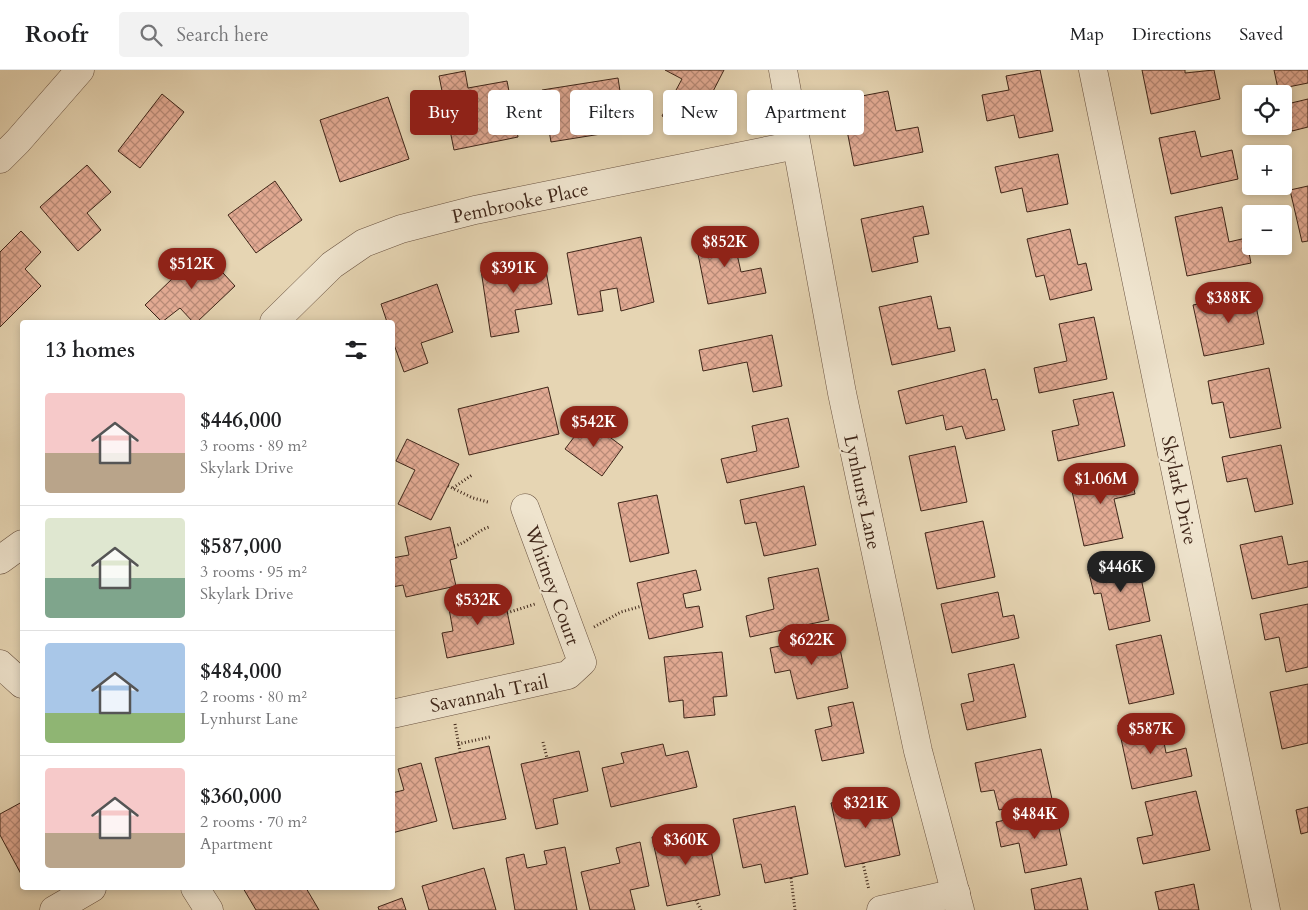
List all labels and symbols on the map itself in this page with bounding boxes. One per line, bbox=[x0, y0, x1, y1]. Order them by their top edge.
street label: Pembrooke Place bbox=[449, 176, 591, 230]
pin: $852K bbox=[690, 226, 760, 268]
pin: $512K bbox=[157, 248, 227, 290]
pin: $391K bbox=[479, 252, 549, 294]
pin: $388K bbox=[1194, 282, 1264, 324]
pin: $542K bbox=[559, 406, 629, 448]
street label: Lynhurst Lane bbox=[837, 432, 887, 552]
street label: Skylark Drive bbox=[1155, 433, 1203, 547]
pin: $1.06M bbox=[1060, 462, 1142, 505]
street label: Whitney Court bbox=[518, 521, 586, 649]
pin: $446K bbox=[1086, 550, 1156, 593]
pin: $532K bbox=[443, 584, 513, 626]
pin: $622K bbox=[777, 624, 847, 666]
street label: Savannah Trail bbox=[428, 669, 551, 719]
pin: $587K bbox=[1116, 712, 1186, 755]
pin: $321K bbox=[831, 786, 901, 829]
pin: $484K bbox=[1000, 798, 1070, 840]
pin: $360K bbox=[651, 824, 721, 866]

